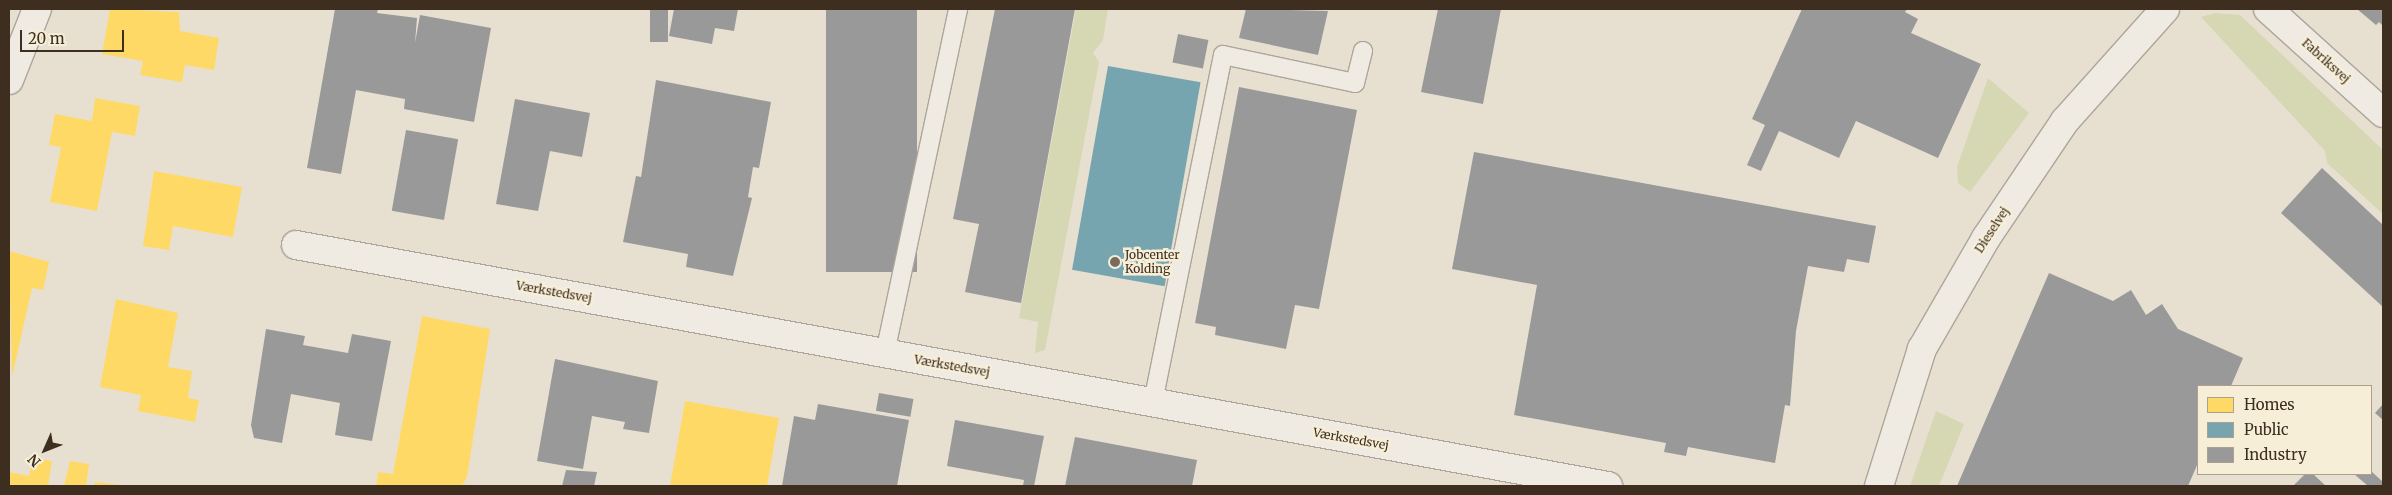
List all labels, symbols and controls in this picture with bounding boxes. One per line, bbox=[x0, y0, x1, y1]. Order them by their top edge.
scale bar bbox=[22, 20, 126, 52]
text: 20 m bbox=[28, 29, 65, 48]
street label: Fabriksvej bbox=[2299, 36, 2353, 86]
street label: Dieselvej bbox=[1972, 204, 2012, 256]
place label: Jobcenter Kolding bbox=[1125, 248, 1180, 276]
marker: Jobcenter Kolding bbox=[1109, 256, 1121, 268]
street label: Værkstedsvej bbox=[515, 278, 593, 306]
street label: Værkstedsvej bbox=[913, 352, 991, 380]
legend bbox=[2197, 385, 2372, 475]
text: Homes bbox=[2244, 395, 2295, 414]
text: Public bbox=[2244, 420, 2289, 439]
north arrow bbox=[20, 425, 70, 475]
street label: Værkstedsvej bbox=[1312, 425, 1390, 453]
text: Industry bbox=[2244, 445, 2307, 464]
text: N bbox=[24, 450, 45, 471]

